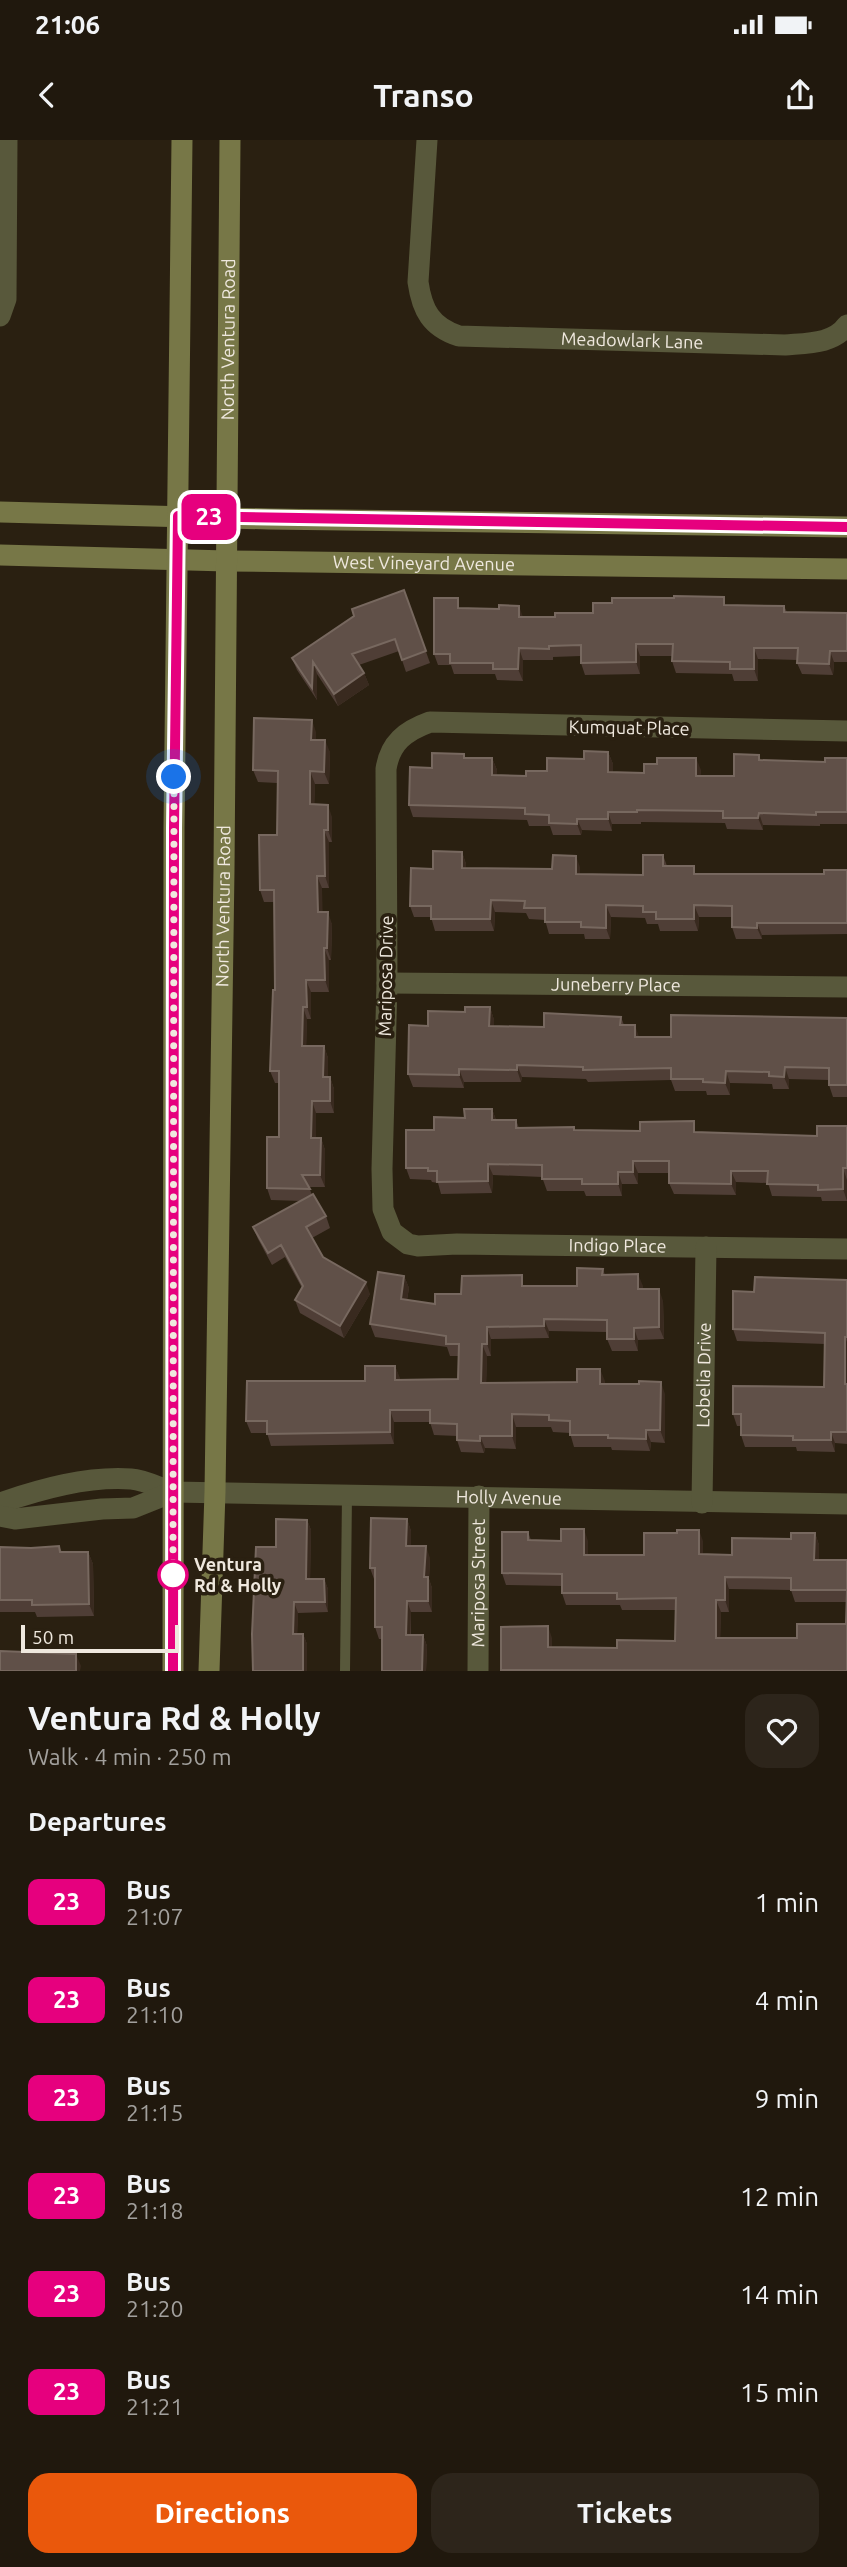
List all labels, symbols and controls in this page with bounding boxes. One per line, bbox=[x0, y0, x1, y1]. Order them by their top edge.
text: 21:06 bbox=[35, 10, 100, 39]
icon: back bbox=[28, 76, 66, 114]
icon: share bbox=[781, 76, 819, 114]
text: Transo bbox=[373, 77, 474, 113]
street label: North Ventura Road bbox=[217, 258, 238, 420]
street label: Meadowlark Lane bbox=[561, 328, 704, 352]
line badge: 23 bbox=[178, 494, 241, 540]
text: 23 bbox=[195, 503, 223, 530]
street label: West Vineyard Avenue bbox=[333, 551, 515, 574]
street label: Kumquat Place bbox=[568, 716, 690, 738]
your location bbox=[156, 759, 191, 794]
street label: North Ventura Road bbox=[211, 825, 233, 987]
street label: Mariposa Drive bbox=[374, 915, 396, 1037]
street label: Juneberry Place bbox=[551, 973, 681, 995]
street label: Indigo Place bbox=[569, 1234, 667, 1256]
street label: Lobelia Drive bbox=[692, 1322, 714, 1428]
street label: Holly Avenue bbox=[456, 1486, 562, 1508]
street label: Mariposa Street bbox=[467, 1519, 488, 1647]
place label: Ventura Rd & Holly bbox=[194, 1554, 282, 1595]
marker: Ventura Rd & Holly bbox=[158, 1560, 188, 1590]
scale bar bbox=[21, 1622, 178, 1654]
text: 50 m bbox=[32, 1626, 74, 1648]
button: heart bbox=[745, 1694, 819, 1768]
text: Ventura Rd & Holly bbox=[28, 1699, 321, 1736]
text: Walk · 4 min · 250 m bbox=[28, 1744, 232, 1769]
text: Departures bbox=[28, 1807, 166, 1836]
text: Bus bbox=[126, 1875, 171, 1904]
text: 23 bbox=[53, 1888, 80, 1915]
text: 1 min bbox=[755, 1888, 819, 1917]
text: 21:07 bbox=[126, 1904, 184, 1929]
text: Bus bbox=[126, 1973, 171, 2002]
text: 23 bbox=[53, 1986, 80, 2013]
text: 4 min bbox=[755, 1986, 819, 2015]
text: 21:10 bbox=[126, 2002, 184, 2027]
text: Bus bbox=[126, 2071, 171, 2100]
text: 23 bbox=[53, 2084, 80, 2111]
text: 9 min bbox=[755, 2084, 819, 2113]
text: 21:15 bbox=[126, 2100, 184, 2125]
text: Bus bbox=[126, 2169, 171, 2198]
text: 23 bbox=[53, 2182, 80, 2209]
text: 12 min bbox=[740, 2182, 819, 2211]
text: 21:18 bbox=[126, 2198, 184, 2223]
text: Bus bbox=[126, 2267, 171, 2296]
text: 23 bbox=[53, 2280, 80, 2307]
text: 14 min bbox=[740, 2280, 819, 2309]
text: 21:20 bbox=[126, 2296, 184, 2321]
text: Bus bbox=[126, 2365, 171, 2394]
text: 23 bbox=[53, 2378, 80, 2405]
text: 15 min bbox=[740, 2378, 819, 2407]
text: 21:21 bbox=[126, 2394, 184, 2419]
button: Directions bbox=[28, 2473, 417, 2553]
button: Tickets bbox=[431, 2473, 819, 2553]

